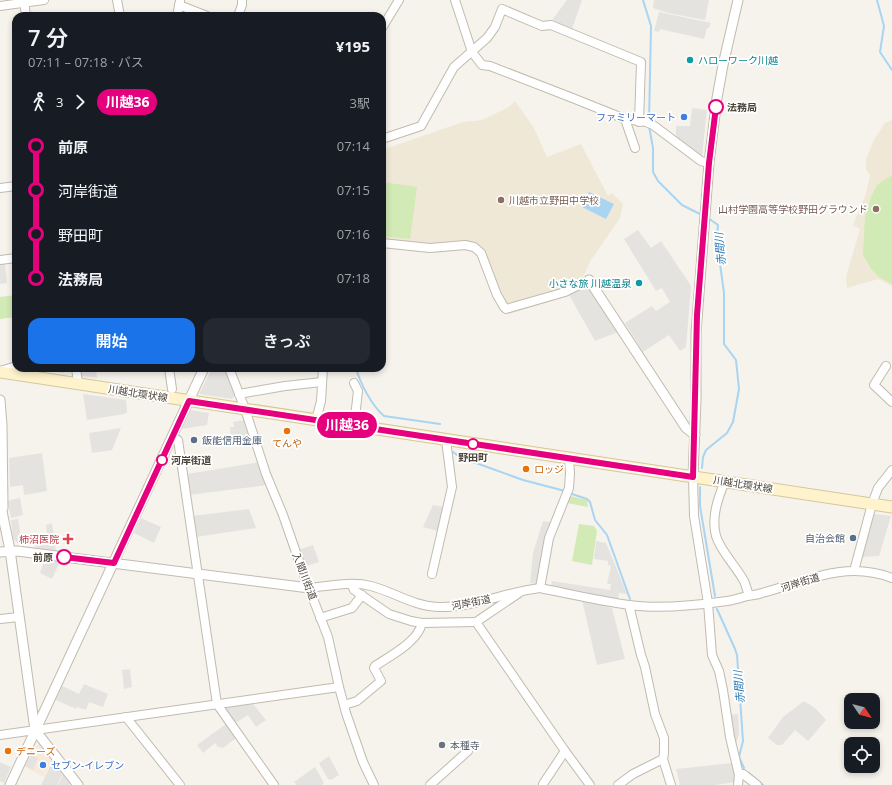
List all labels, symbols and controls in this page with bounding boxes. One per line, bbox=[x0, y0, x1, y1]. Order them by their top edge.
text: 7 分 bbox=[28, 22, 68, 52]
text: ¥195 bbox=[336, 36, 370, 56]
text: 07:11 – 07:18 · バス bbox=[28, 53, 144, 71]
place label: ハローワーク川越 bbox=[698, 53, 778, 67]
marker: ハローワーク川越 bbox=[685, 55, 695, 65]
icon: walk bbox=[28, 91, 50, 113]
icon: forward bbox=[69, 91, 91, 113]
text: 川越36 bbox=[105, 92, 149, 111]
text: 3 bbox=[56, 93, 63, 111]
text: 3駅 bbox=[350, 94, 370, 112]
marker: 法務局 bbox=[708, 99, 724, 115]
place label: 法務局 bbox=[727, 100, 757, 114]
place label: ファミリーマート bbox=[596, 110, 676, 124]
marker: ファミリーマート bbox=[679, 112, 689, 122]
text: 前原 bbox=[58, 137, 88, 157]
text: 07:14 bbox=[337, 137, 370, 155]
text: 河岸街道 bbox=[58, 181, 118, 201]
text: 07:15 bbox=[337, 181, 370, 199]
place label: 川越市立野田中学校 bbox=[509, 193, 599, 207]
marker: 川越市立野田中学校 bbox=[496, 195, 506, 205]
place label: 山村学園高等学校野田グラウンド bbox=[718, 202, 868, 216]
marker: 山村学園高等学校野田グラウンド bbox=[871, 204, 881, 214]
text: 野田町 bbox=[58, 225, 103, 245]
text: 07:16 bbox=[337, 225, 370, 243]
water label: 赤間川 bbox=[711, 231, 728, 266]
text: 法務局 bbox=[58, 269, 103, 289]
text: 07:18 bbox=[337, 269, 370, 287]
place label: 小さな旅 川越温泉 bbox=[548, 276, 632, 290]
marker: 小さな旅 川越温泉 bbox=[634, 278, 644, 288]
button: 開始 bbox=[28, 318, 195, 364]
button: きっぷ bbox=[203, 318, 370, 364]
street label: 川越北環状線 bbox=[107, 381, 169, 405]
line badge: 川越36 bbox=[319, 412, 375, 438]
text: 川越36 bbox=[325, 415, 369, 434]
marker: てんや bbox=[282, 426, 292, 436]
place label: 飯能信用金庫 bbox=[202, 433, 262, 447]
marker: 飯能信用金庫 bbox=[189, 435, 199, 445]
place label: てんや bbox=[272, 436, 302, 450]
marker: 野田町 bbox=[467, 438, 479, 450]
place label: 野田町 bbox=[458, 450, 488, 464]
place label: 河岸街道 bbox=[171, 453, 212, 467]
marker: 河岸街道 bbox=[156, 454, 168, 466]
place label: ロッジ bbox=[534, 462, 564, 476]
marker: ロッジ bbox=[521, 464, 531, 474]
street label: 川越北環状線 bbox=[712, 472, 774, 496]
place label: 自治会館 bbox=[805, 531, 845, 545]
place label: 柿沼医院 bbox=[19, 532, 59, 546]
marker: 柿沼医院 bbox=[62, 533, 74, 545]
marker: 自治会館 bbox=[848, 533, 858, 543]
marker: 前原 bbox=[56, 549, 72, 565]
place label: 前原 bbox=[33, 550, 53, 564]
street label: 入間川街道 bbox=[290, 550, 320, 602]
street label: 河岸街道 bbox=[779, 569, 821, 595]
street label: 河岸街道 bbox=[450, 591, 492, 613]
water label: 赤間川 bbox=[730, 669, 747, 704]
north arrow bbox=[844, 693, 880, 729]
map controls bbox=[844, 693, 880, 773]
button: locate bbox=[844, 737, 880, 773]
place label: 本種寺 bbox=[450, 738, 480, 752]
marker: 本種寺 bbox=[437, 740, 447, 750]
place label: デニーズ bbox=[16, 744, 56, 758]
marker: デニーズ bbox=[3, 746, 13, 756]
place label: セブン-イレブン bbox=[51, 758, 124, 772]
marker: セブン-イレブン bbox=[38, 760, 48, 770]

